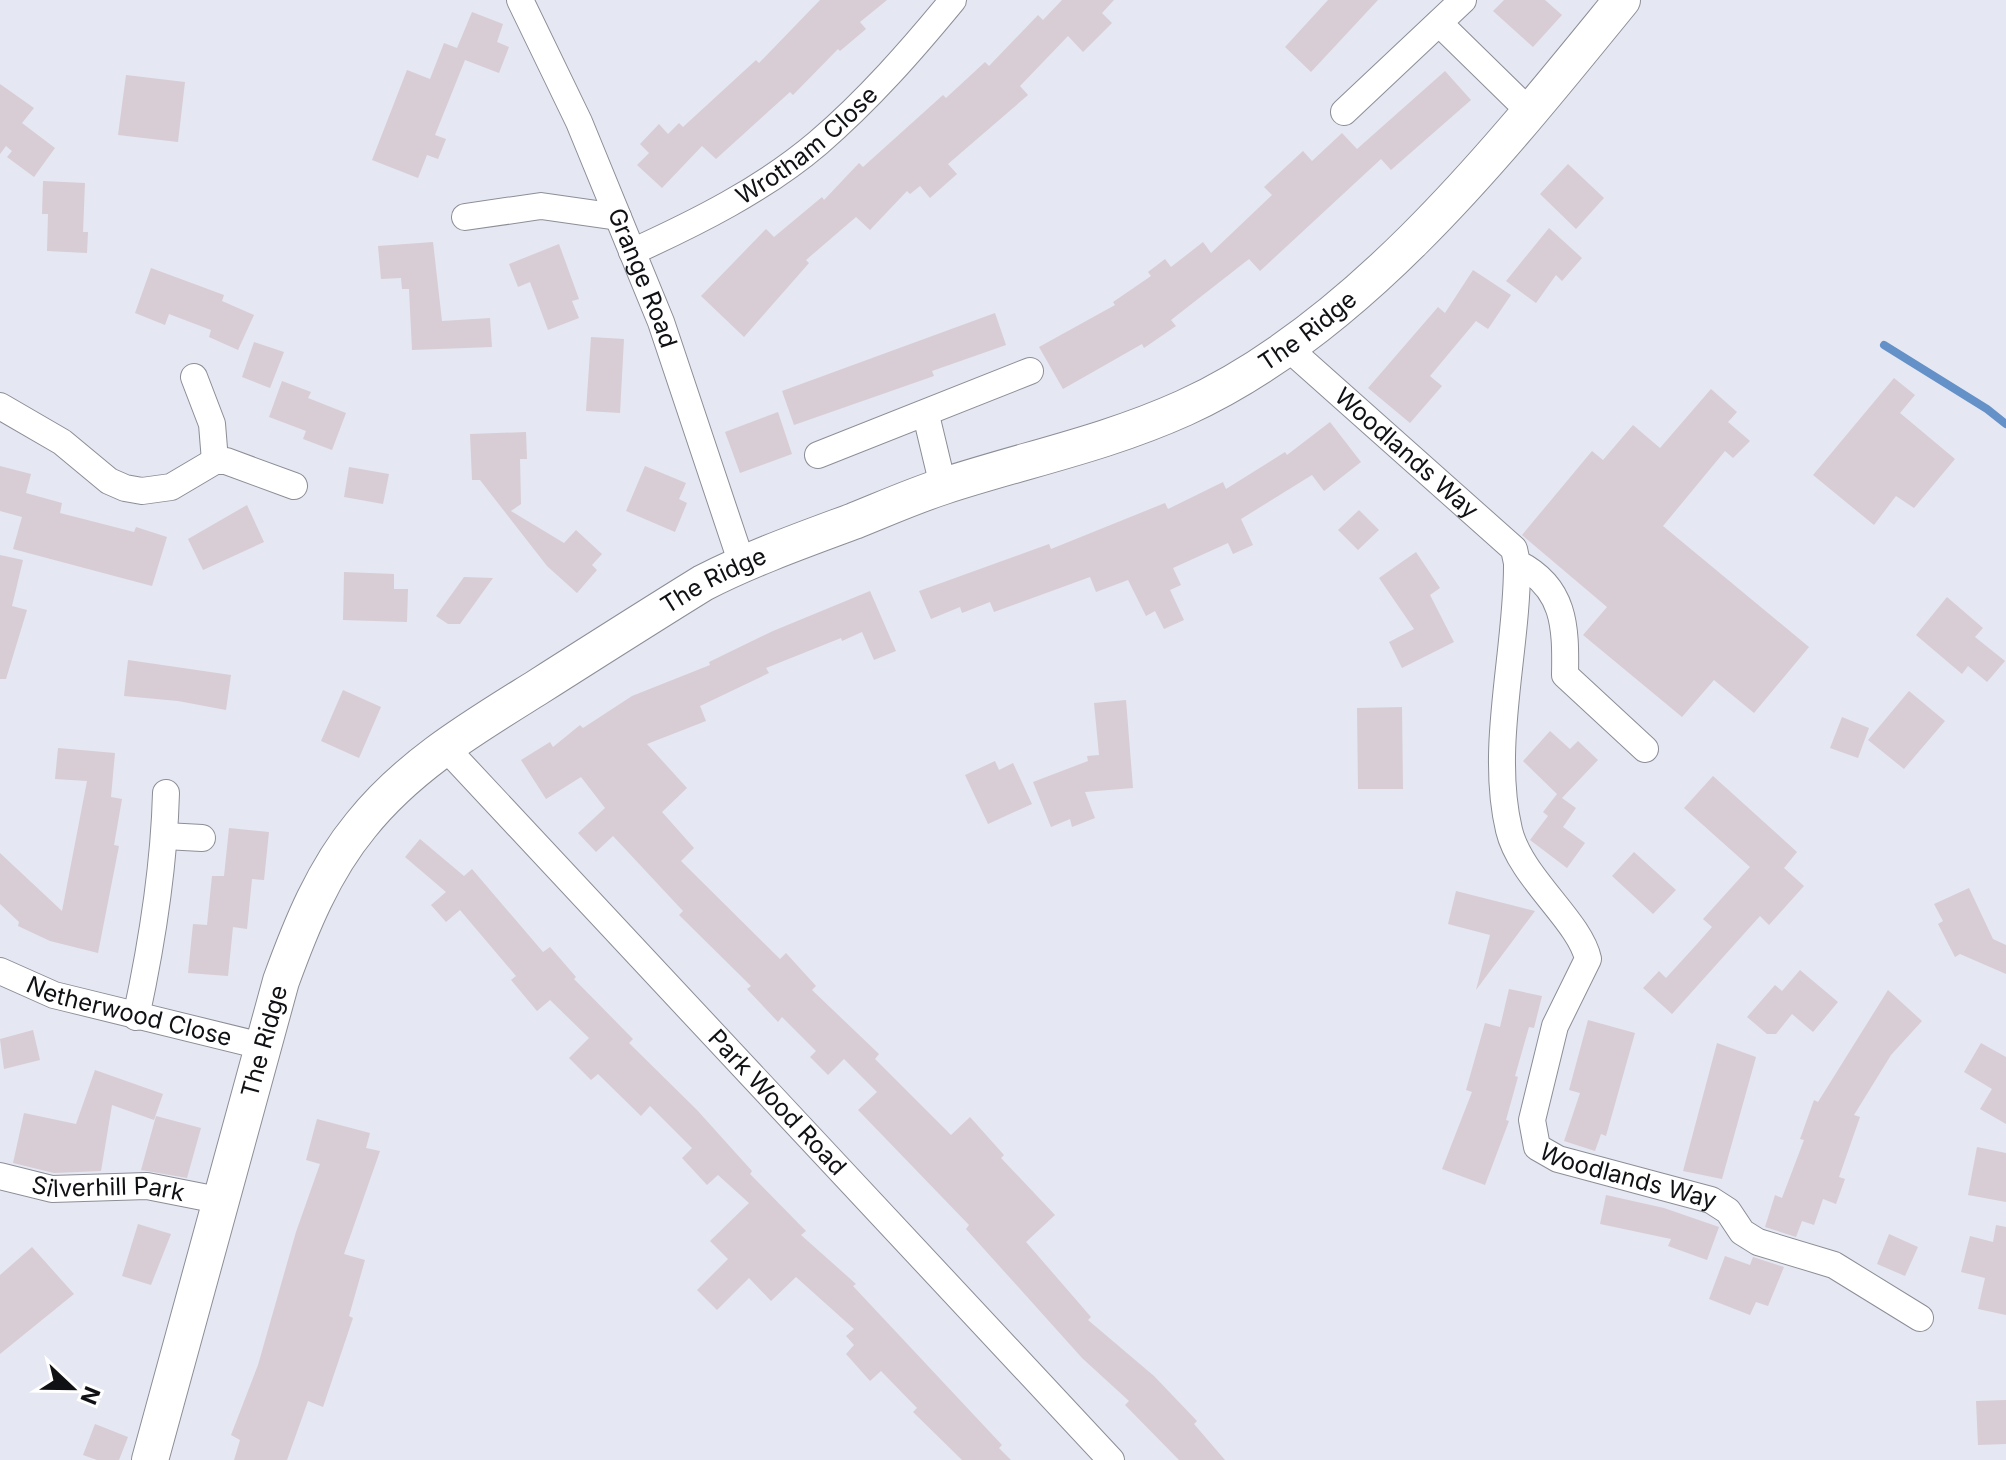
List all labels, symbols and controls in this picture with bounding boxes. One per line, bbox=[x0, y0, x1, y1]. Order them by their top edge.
street label: Wrotham Close bbox=[731, 80, 884, 210]
street label: Grange Road bbox=[602, 204, 684, 351]
street label: The Ridge bbox=[1253, 284, 1362, 377]
street label: Woodlands Way bbox=[1329, 381, 1485, 525]
street label: The Ridge bbox=[655, 541, 770, 620]
street label: Netherwood Close bbox=[22, 970, 235, 1052]
street label: The Ridge bbox=[235, 982, 293, 1101]
street label: Park Wood Road bbox=[702, 1023, 853, 1181]
street label: Woodlands Way bbox=[1534, 1137, 1720, 1215]
street label: Silverhill Park bbox=[29, 1170, 187, 1207]
north arrow bbox=[32, 1348, 112, 1428]
text: N bbox=[75, 1383, 106, 1408]

